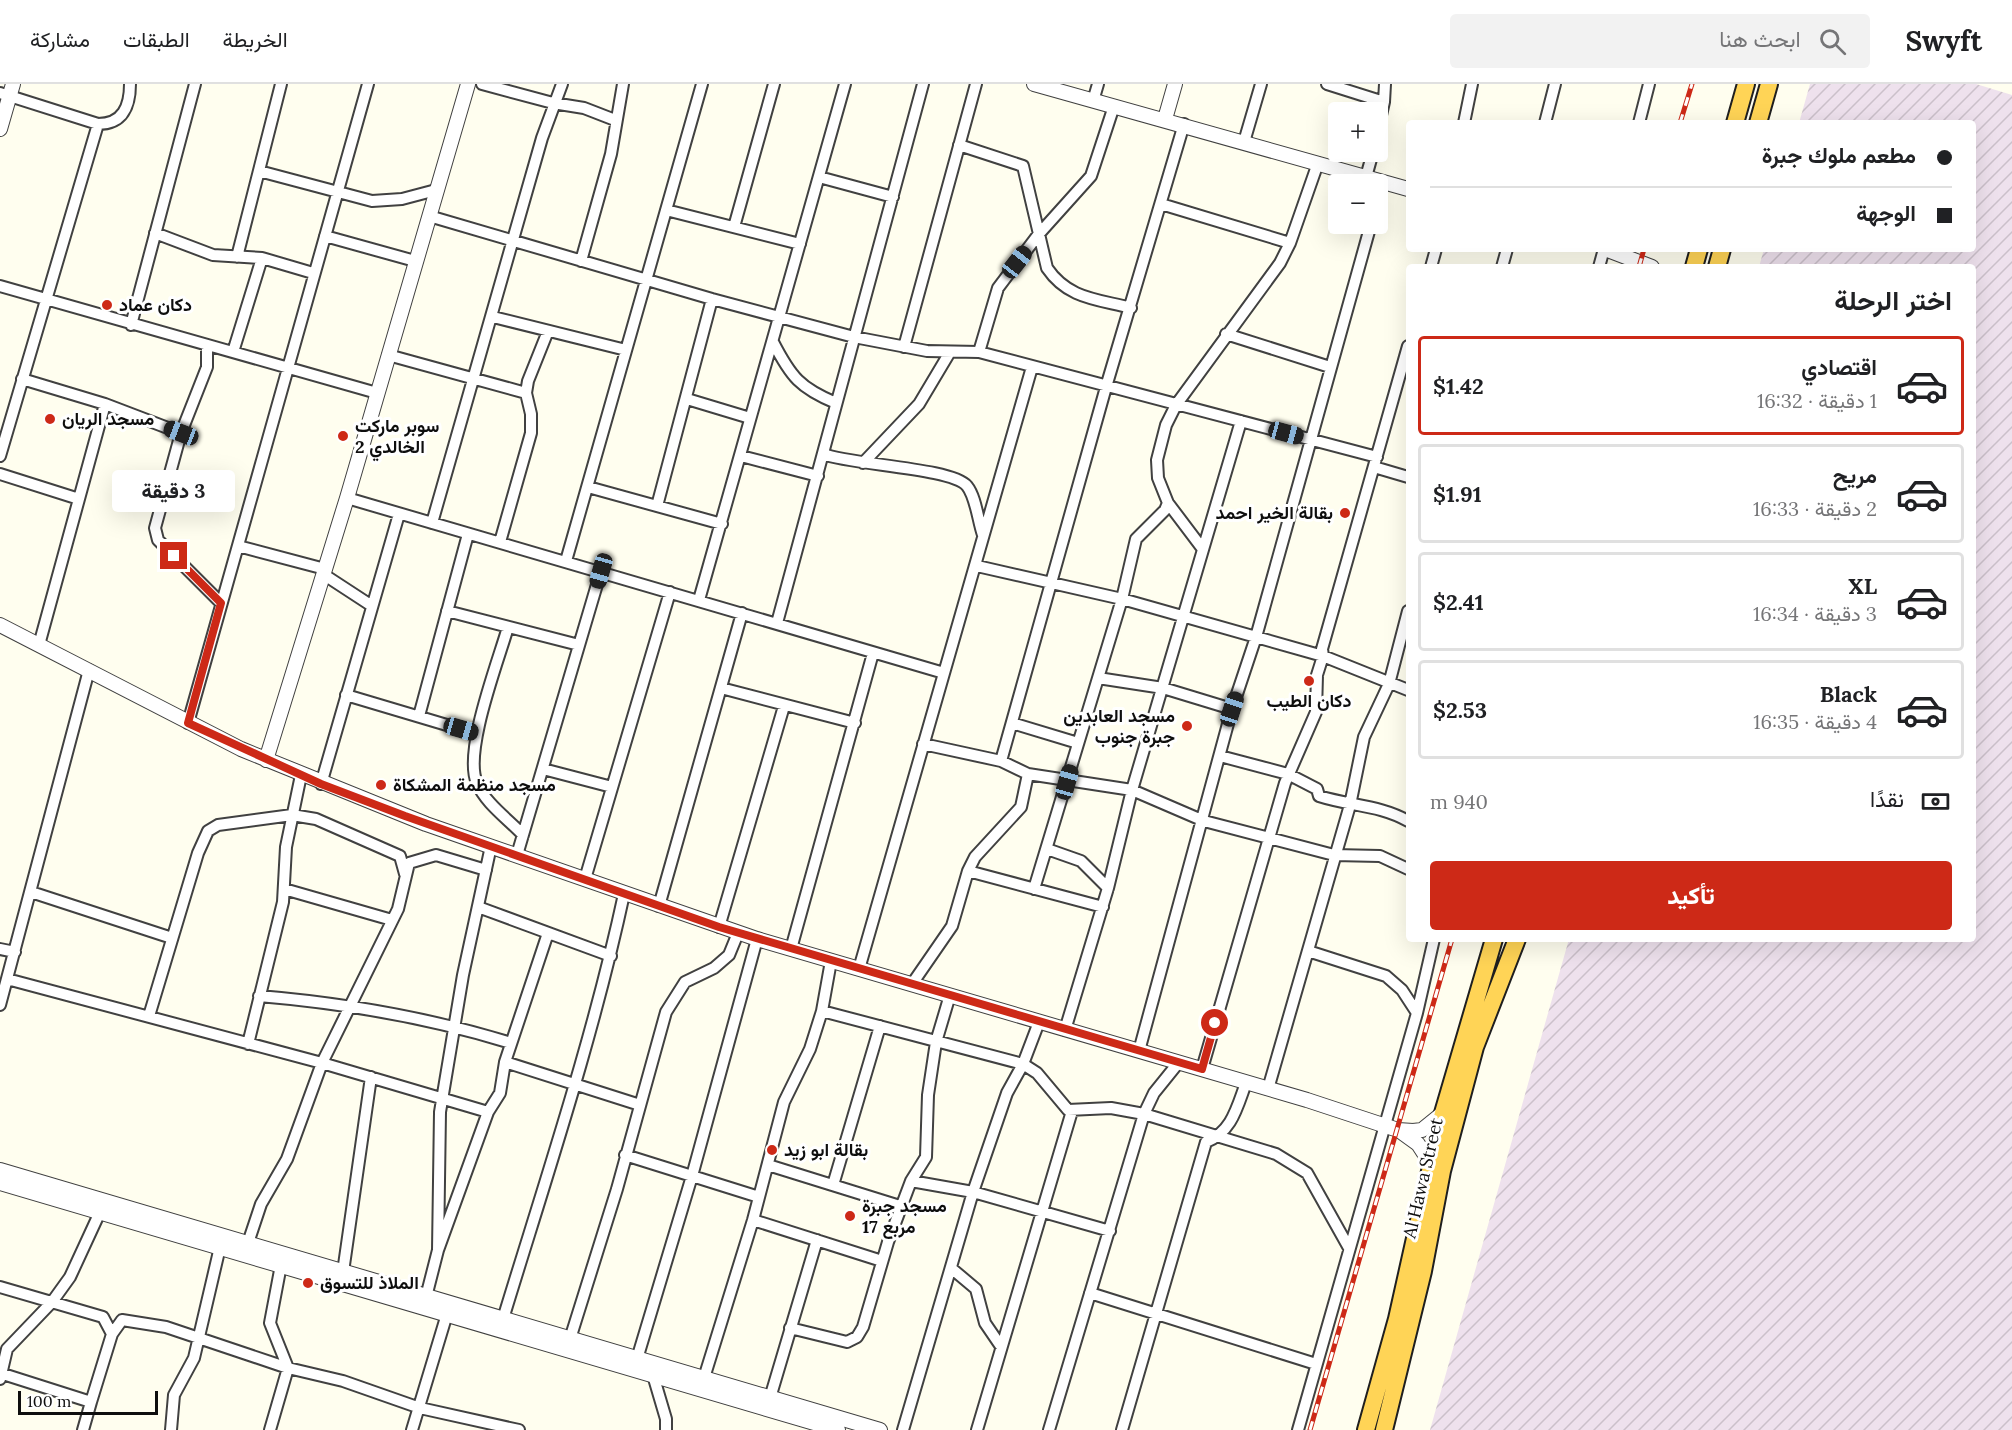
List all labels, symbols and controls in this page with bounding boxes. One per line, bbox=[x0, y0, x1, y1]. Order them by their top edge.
search box bbox=[1450, 14, 1870, 68]
text: Swyft bbox=[1906, 23, 1982, 59]
text: ابحث هنا bbox=[1719, 25, 1801, 53]
icon: search bbox=[1816, 25, 1849, 58]
text: مشاركة bbox=[30, 26, 90, 53]
text: الطبقات bbox=[123, 26, 190, 53]
text: الخريطة bbox=[223, 26, 288, 53]
map controls bbox=[1328, 102, 1388, 234]
button: + bbox=[1328, 102, 1388, 162]
text: مطعم ملوك جبرة bbox=[1762, 141, 1916, 169]
button: − bbox=[1328, 174, 1388, 234]
text: الوجهة bbox=[1856, 199, 1916, 227]
car bbox=[999, 242, 1035, 282]
text: اختر الرحلة bbox=[1834, 283, 1952, 317]
place label: دكان عماد bbox=[119, 293, 192, 316]
marker: دكان عماد bbox=[100, 298, 114, 312]
text: اقتصادي bbox=[1801, 353, 1877, 381]
icon: car bbox=[1895, 359, 1949, 413]
text: $1.42 bbox=[1433, 372, 1484, 400]
text: 1 دقيقة · 16:32 bbox=[1757, 388, 1877, 413]
place label: مسجد الريان bbox=[62, 407, 154, 430]
marker: مسجد الريان bbox=[43, 412, 57, 426]
place label: سوبر ماركت الخالدي 2 bbox=[355, 414, 440, 462]
car bbox=[161, 418, 201, 448]
car bbox=[1266, 420, 1306, 446]
marker: سوبر ماركت الخالدي 2 bbox=[336, 429, 350, 443]
text: مريح bbox=[1833, 461, 1877, 489]
icon: car bbox=[1895, 467, 1949, 521]
callout: 3 دقيقة bbox=[112, 469, 236, 511]
text: 3 دقيقة bbox=[142, 478, 205, 503]
text: $1.91 bbox=[1433, 480, 1482, 508]
text: 2 دقيقة · 16:33 bbox=[1753, 496, 1877, 521]
place label: بقالة الخير احمد bbox=[1216, 501, 1333, 524]
marker: بقالة الخير احمد bbox=[1338, 506, 1352, 520]
route end bbox=[160, 542, 187, 569]
car bbox=[587, 551, 615, 591]
text: XL bbox=[1848, 572, 1877, 600]
icon: car bbox=[1895, 575, 1949, 629]
text: $2.41 bbox=[1433, 588, 1484, 616]
text: 3 دقيقة · 16:34 bbox=[1753, 601, 1877, 626]
marker: دكان الطيب bbox=[1302, 674, 1316, 688]
text: Black bbox=[1820, 680, 1877, 708]
icon: car bbox=[1895, 683, 1949, 737]
car bbox=[1218, 689, 1246, 729]
place label: دكان الطيب bbox=[1267, 689, 1351, 712]
text: $2.53 bbox=[1433, 696, 1487, 724]
place label: مسجد العابدين جبرة جنوب bbox=[1063, 704, 1175, 748]
text: 4 دقيقة · 16:35 bbox=[1753, 709, 1877, 734]
car bbox=[441, 715, 481, 743]
marker: مسجد العابدين جبرة جنوب bbox=[1180, 719, 1194, 733]
car bbox=[1053, 762, 1081, 802]
place label: مسجد منظمة المشكاة bbox=[393, 773, 556, 796]
marker: مسجد منظمة المشكاة bbox=[374, 778, 388, 792]
text: نقدًا bbox=[1870, 785, 1904, 813]
icon: cash bbox=[1919, 785, 1952, 818]
text: 940 m bbox=[1430, 789, 1488, 814]
button: تأكيد bbox=[1430, 861, 1952, 930]
route start bbox=[1201, 1009, 1228, 1036]
street label: Al Hawa Street bbox=[1397, 1115, 1448, 1241]
place label: بقالة ابو زيد bbox=[784, 1138, 868, 1161]
marker: بقالة ابو زيد bbox=[765, 1143, 779, 1157]
place label: مسجد جبرة مربع 17 bbox=[862, 1194, 947, 1239]
marker: مسجد جبرة مربع 17 bbox=[843, 1209, 857, 1223]
place label: الملاذ للتسوق bbox=[320, 1271, 419, 1294]
marker: الملاذ للتسوق bbox=[301, 1276, 315, 1290]
scale bar bbox=[18, 1388, 158, 1416]
text: 100 m bbox=[27, 1391, 71, 1411]

